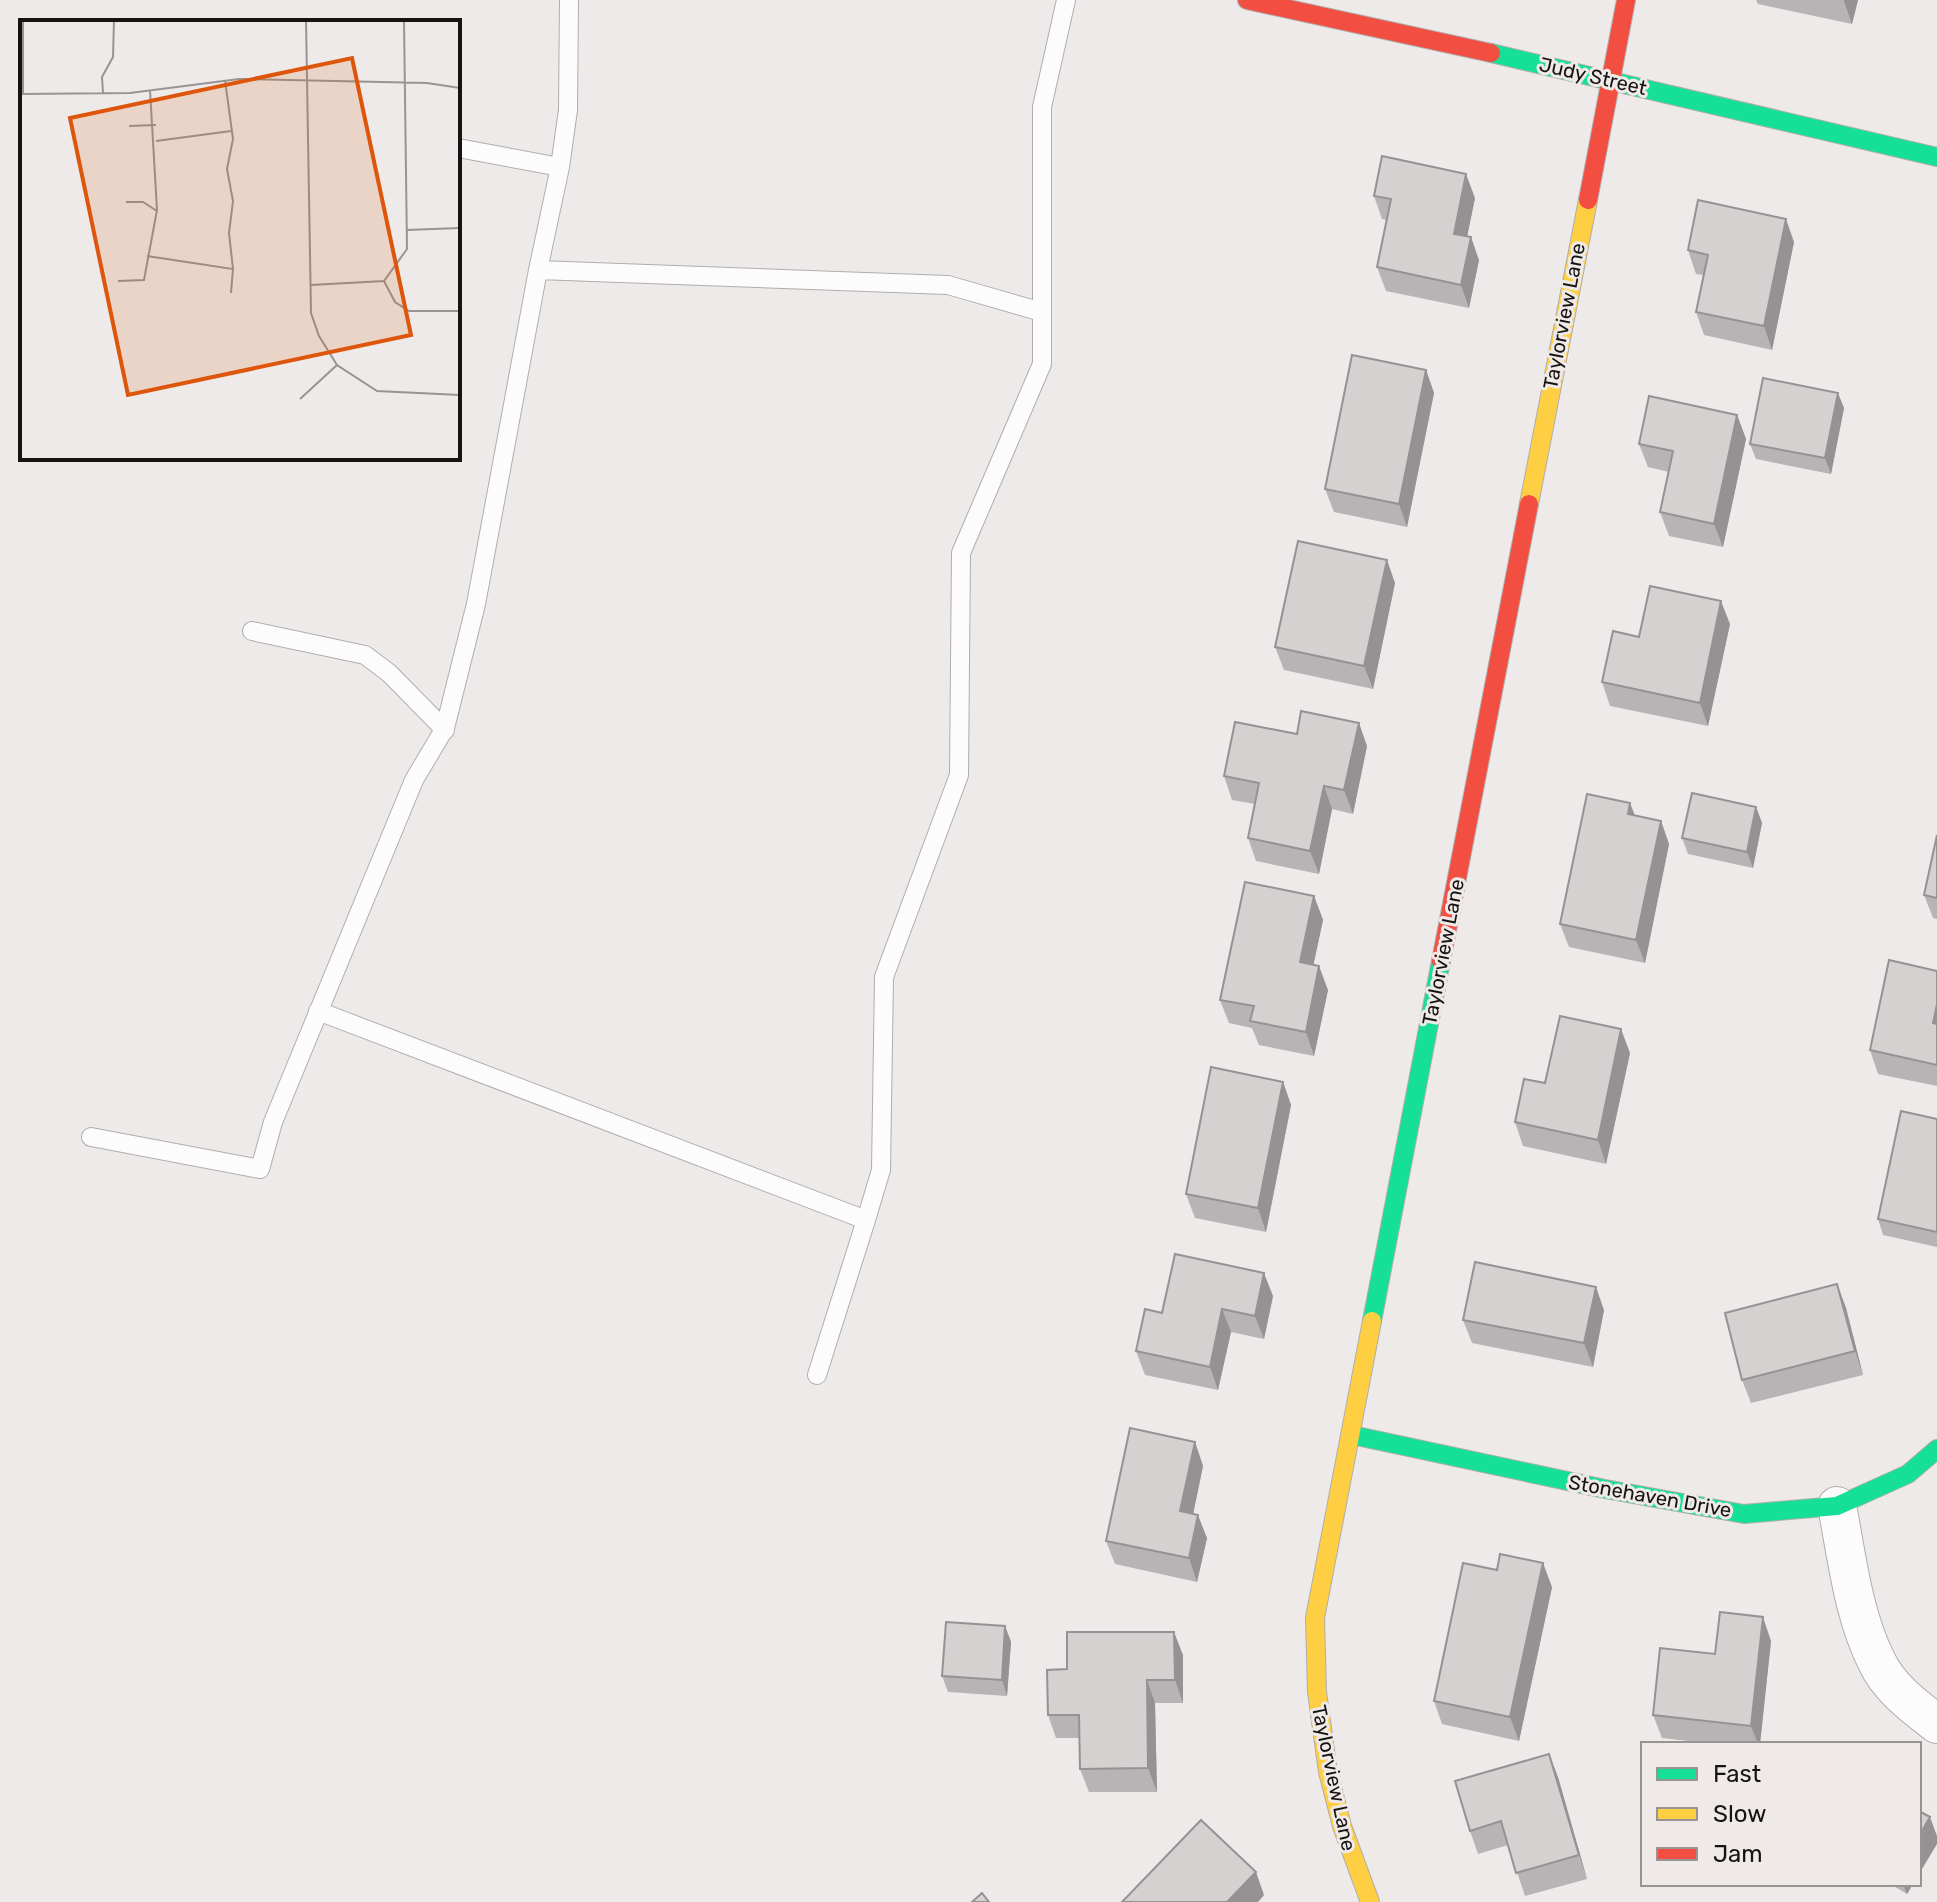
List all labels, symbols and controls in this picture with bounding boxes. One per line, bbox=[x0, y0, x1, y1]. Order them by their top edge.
inset map bbox=[20, 20, 460, 460]
street label: Judy Street bbox=[1537, 52, 1649, 100]
street label: Taylorview Lane bbox=[1538, 241, 1590, 391]
street label: Taylorview Lane bbox=[1417, 877, 1469, 1027]
street label: Stonehaven Drive bbox=[1567, 1470, 1733, 1522]
street label: Taylorview Lane bbox=[1307, 1703, 1361, 1853]
legend bbox=[1641, 1742, 1921, 1886]
text: Fast bbox=[1713, 1760, 1761, 1788]
text: Slow bbox=[1713, 1800, 1766, 1828]
text: Jam bbox=[1713, 1840, 1763, 1868]

